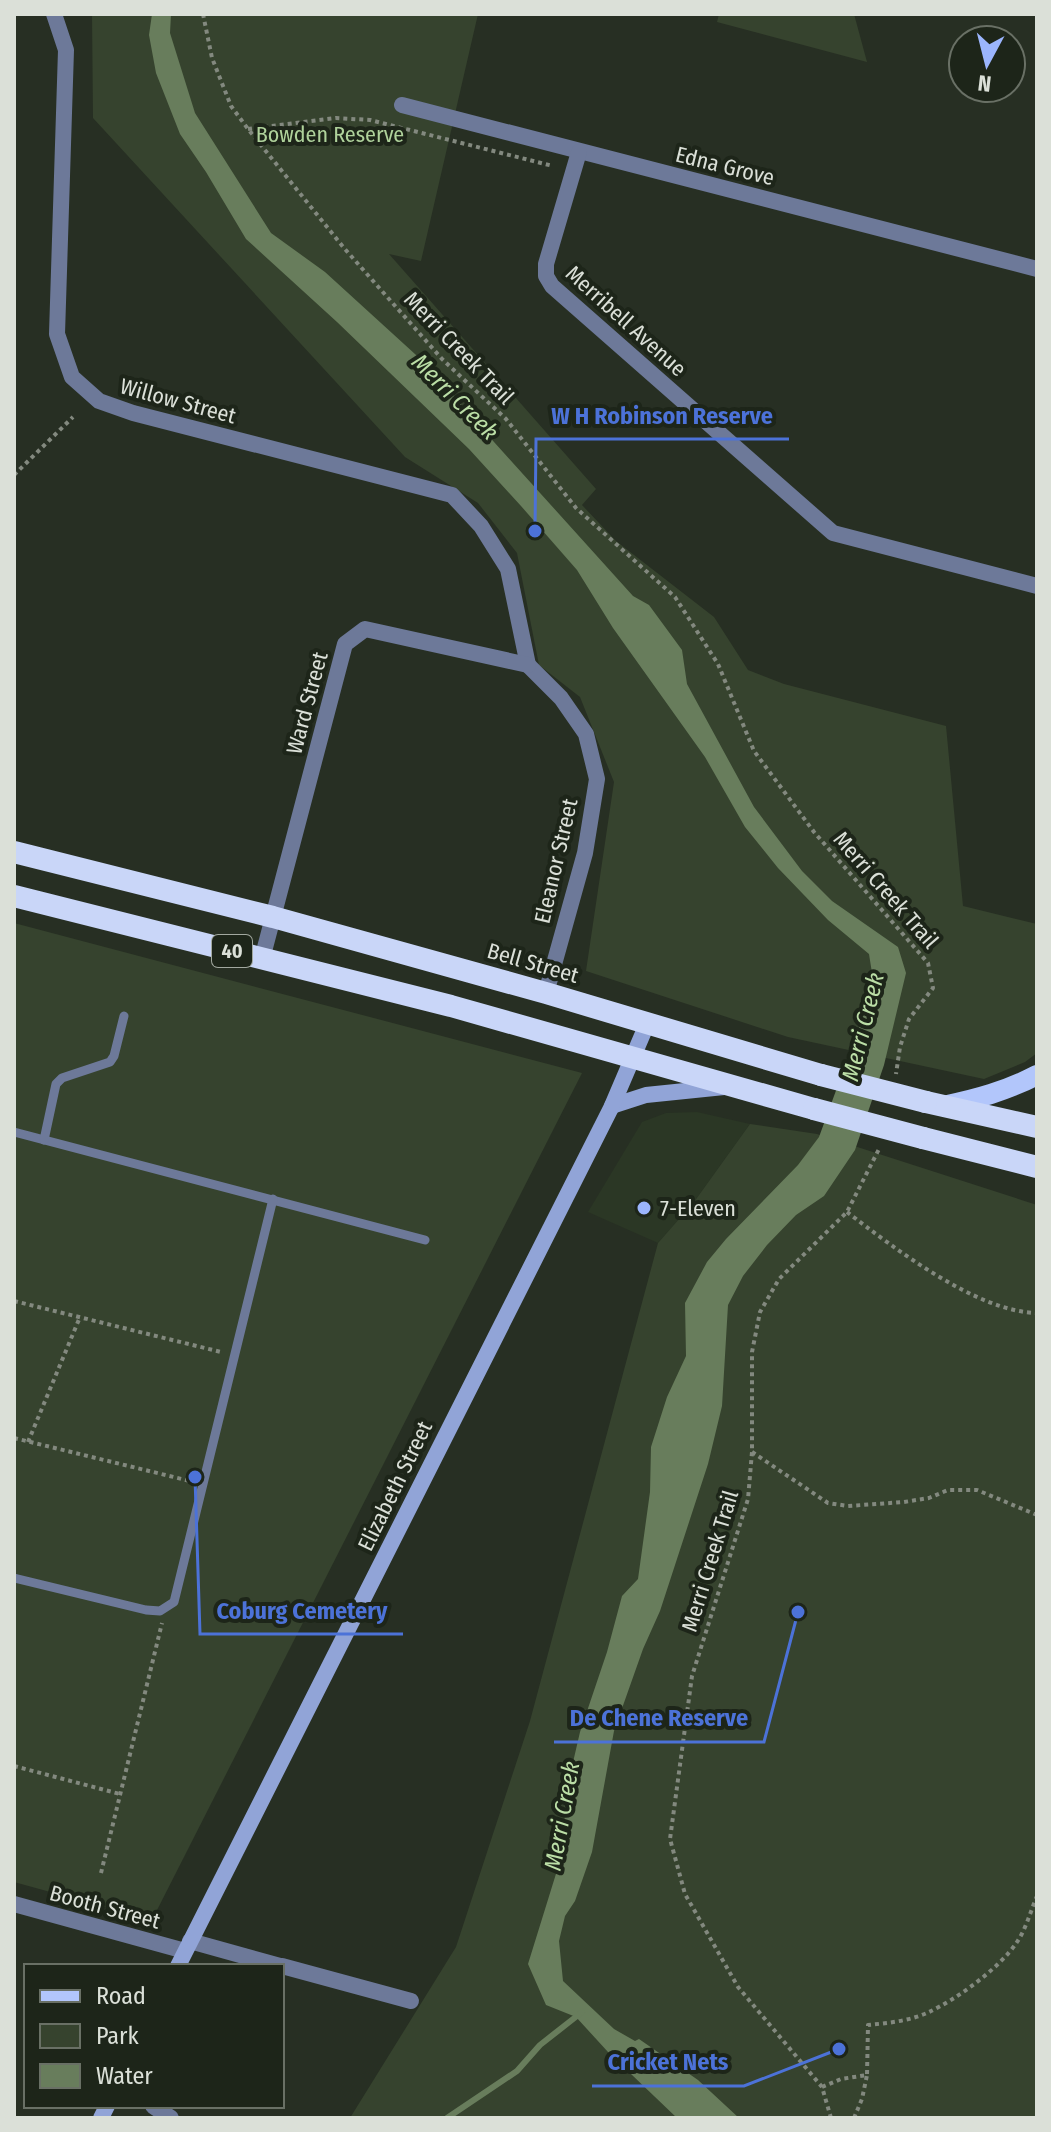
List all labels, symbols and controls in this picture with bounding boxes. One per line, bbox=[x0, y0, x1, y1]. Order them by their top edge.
north arrow bbox=[947, 24, 1027, 104]
text: N bbox=[976, 69, 993, 98]
park label: Bowden Reserve bbox=[256, 121, 404, 148]
street label: Edna Grove bbox=[673, 141, 777, 191]
street label: Merribell Avenue bbox=[560, 260, 692, 382]
street label: Merri Creek Trail bbox=[399, 286, 519, 410]
water label: Merri Creek bbox=[406, 348, 504, 446]
street label: Willow Street bbox=[117, 373, 240, 430]
callout: W H Robinson Reserve bbox=[536, 391, 789, 439]
text: W H Robinson Reserve bbox=[551, 402, 773, 430]
street label: Ward Street bbox=[280, 648, 334, 757]
street label: Eleanor Street bbox=[529, 795, 584, 926]
street label: Merri Creek Trail bbox=[828, 826, 944, 954]
road number: 40 bbox=[212, 935, 252, 967]
street label: Bell Street bbox=[484, 937, 583, 989]
water label: Merri Creek bbox=[836, 970, 890, 1084]
place label: 7-Eleven bbox=[660, 1195, 736, 1222]
marker: 7-Eleven bbox=[635, 1199, 653, 1217]
street label: Elizabeth Street bbox=[352, 1416, 438, 1555]
street label: Merri Creek Trail bbox=[676, 1487, 744, 1635]
callout: Coburg Cemetery bbox=[200, 1586, 403, 1634]
text: Coburg Cemetery bbox=[217, 1597, 388, 1625]
callout: De Chene Reserve bbox=[554, 1694, 764, 1742]
text: De Chene Reserve bbox=[570, 1704, 748, 1732]
water label: Merri Creek bbox=[539, 1759, 585, 1873]
street label: Booth Street bbox=[47, 1879, 164, 1935]
legend bbox=[24, 1964, 284, 2108]
text: Road bbox=[96, 1982, 146, 2010]
text: Park bbox=[96, 2022, 139, 2050]
callout: Cricket Nets bbox=[592, 2038, 744, 2086]
text: Cricket Nets bbox=[608, 2048, 729, 2076]
text: Water bbox=[96, 2062, 153, 2090]

